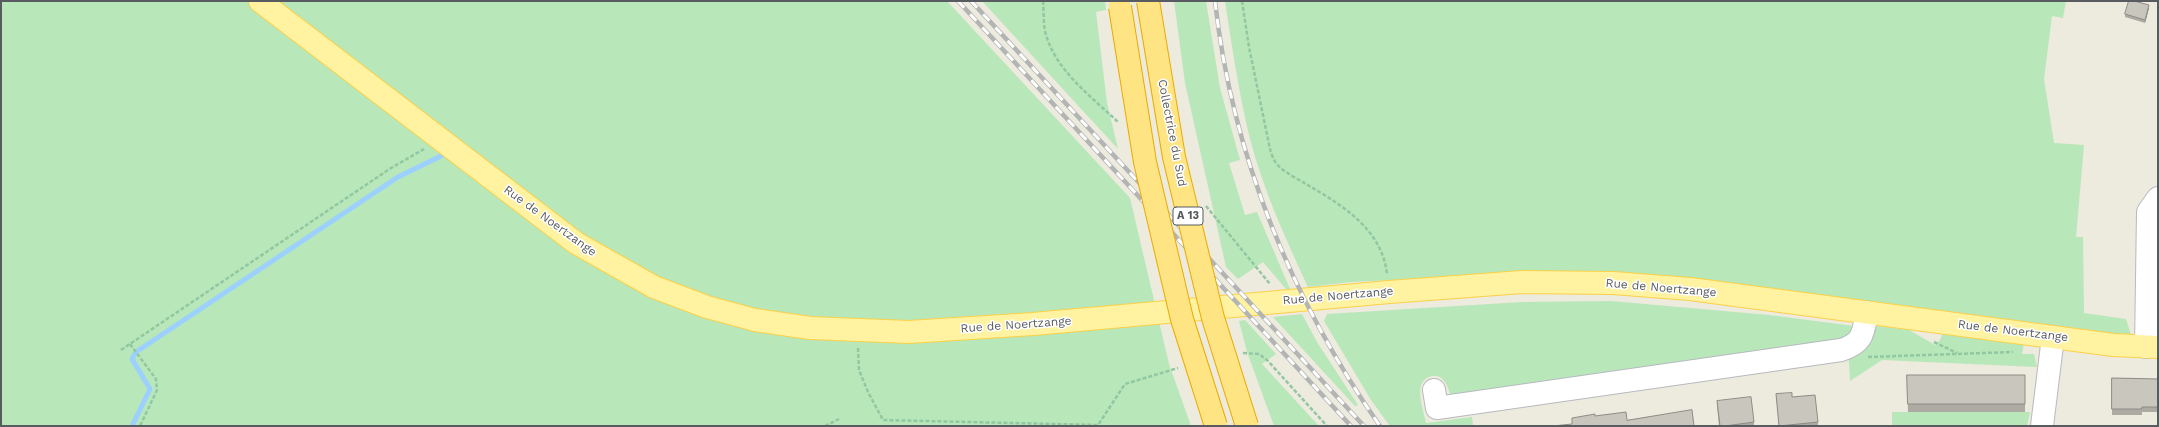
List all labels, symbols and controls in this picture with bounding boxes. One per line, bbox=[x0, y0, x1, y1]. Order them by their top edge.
street label: Collectrice du Sud bbox=[1155, 78, 1189, 188]
street label: Rue de Noertzange bbox=[501, 183, 599, 259]
road number: A 13 bbox=[1173, 207, 1203, 225]
street label: Rue de Noertzange bbox=[1605, 276, 1717, 300]
street label: Rue de Noertzange bbox=[1282, 284, 1394, 308]
street label: Rue de Noertzange bbox=[960, 314, 1072, 336]
street label: Rue de Noertzange bbox=[1957, 317, 2069, 345]

